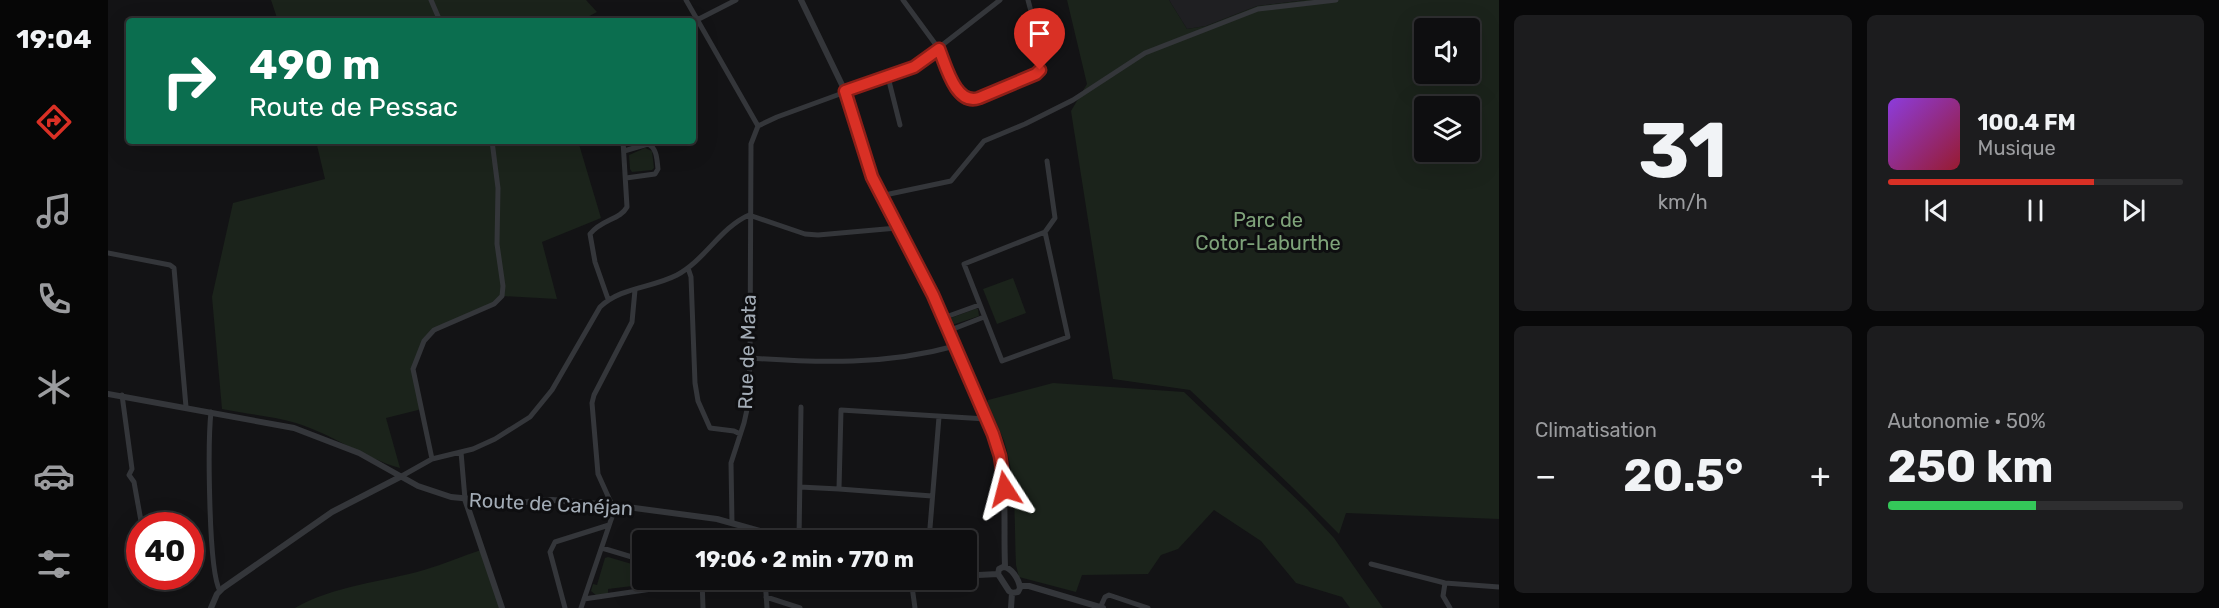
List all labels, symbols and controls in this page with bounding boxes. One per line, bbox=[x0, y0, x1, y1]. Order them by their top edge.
pin bbox=[1014, 8, 1065, 70]
icon: arrive bbox=[1023, 17, 1056, 50]
map controls bbox=[1414, 18, 1480, 162]
button: sound bbox=[1414, 18, 1480, 84]
text: 19:04 bbox=[16, 23, 92, 55]
text: 490 m bbox=[249, 40, 380, 90]
icon: right bbox=[150, 42, 228, 120]
text: Route de Pessac bbox=[249, 91, 458, 123]
button: layers bbox=[1414, 96, 1480, 162]
icon: directions bbox=[33, 101, 75, 143]
text: 31 bbox=[1638, 104, 1727, 197]
text: 100.4 FM bbox=[1978, 109, 2076, 136]
text: Musique bbox=[1978, 136, 2056, 160]
icon: music bbox=[33, 190, 75, 232]
text: km/h bbox=[1658, 190, 1708, 214]
icon: previous bbox=[1920, 194, 1953, 227]
icon: pause bbox=[2019, 194, 2052, 227]
icon: next bbox=[2117, 194, 2150, 227]
park label: Parc de Cotor-Laburthe bbox=[1195, 208, 1341, 255]
icon: phone bbox=[33, 278, 75, 320]
street label: Rue de Mata bbox=[733, 294, 761, 410]
icon: climate bbox=[33, 366, 75, 408]
text: Autonomie · 50% bbox=[1888, 409, 2046, 433]
text: Climatisation bbox=[1535, 418, 1657, 442]
text: 250 km bbox=[1888, 440, 2054, 493]
text: 20.5° bbox=[1623, 449, 1743, 502]
icon: car bbox=[33, 455, 75, 497]
text: − bbox=[1535, 456, 1556, 495]
text: + bbox=[1810, 456, 1830, 495]
position arrow bbox=[973, 457, 1037, 521]
street label: Route de Canéjan bbox=[468, 488, 634, 520]
speed limit sign: 40 bbox=[126, 512, 204, 590]
icon: filters bbox=[33, 543, 75, 585]
text: 19:06 · 2 min · 770 m bbox=[695, 546, 914, 573]

